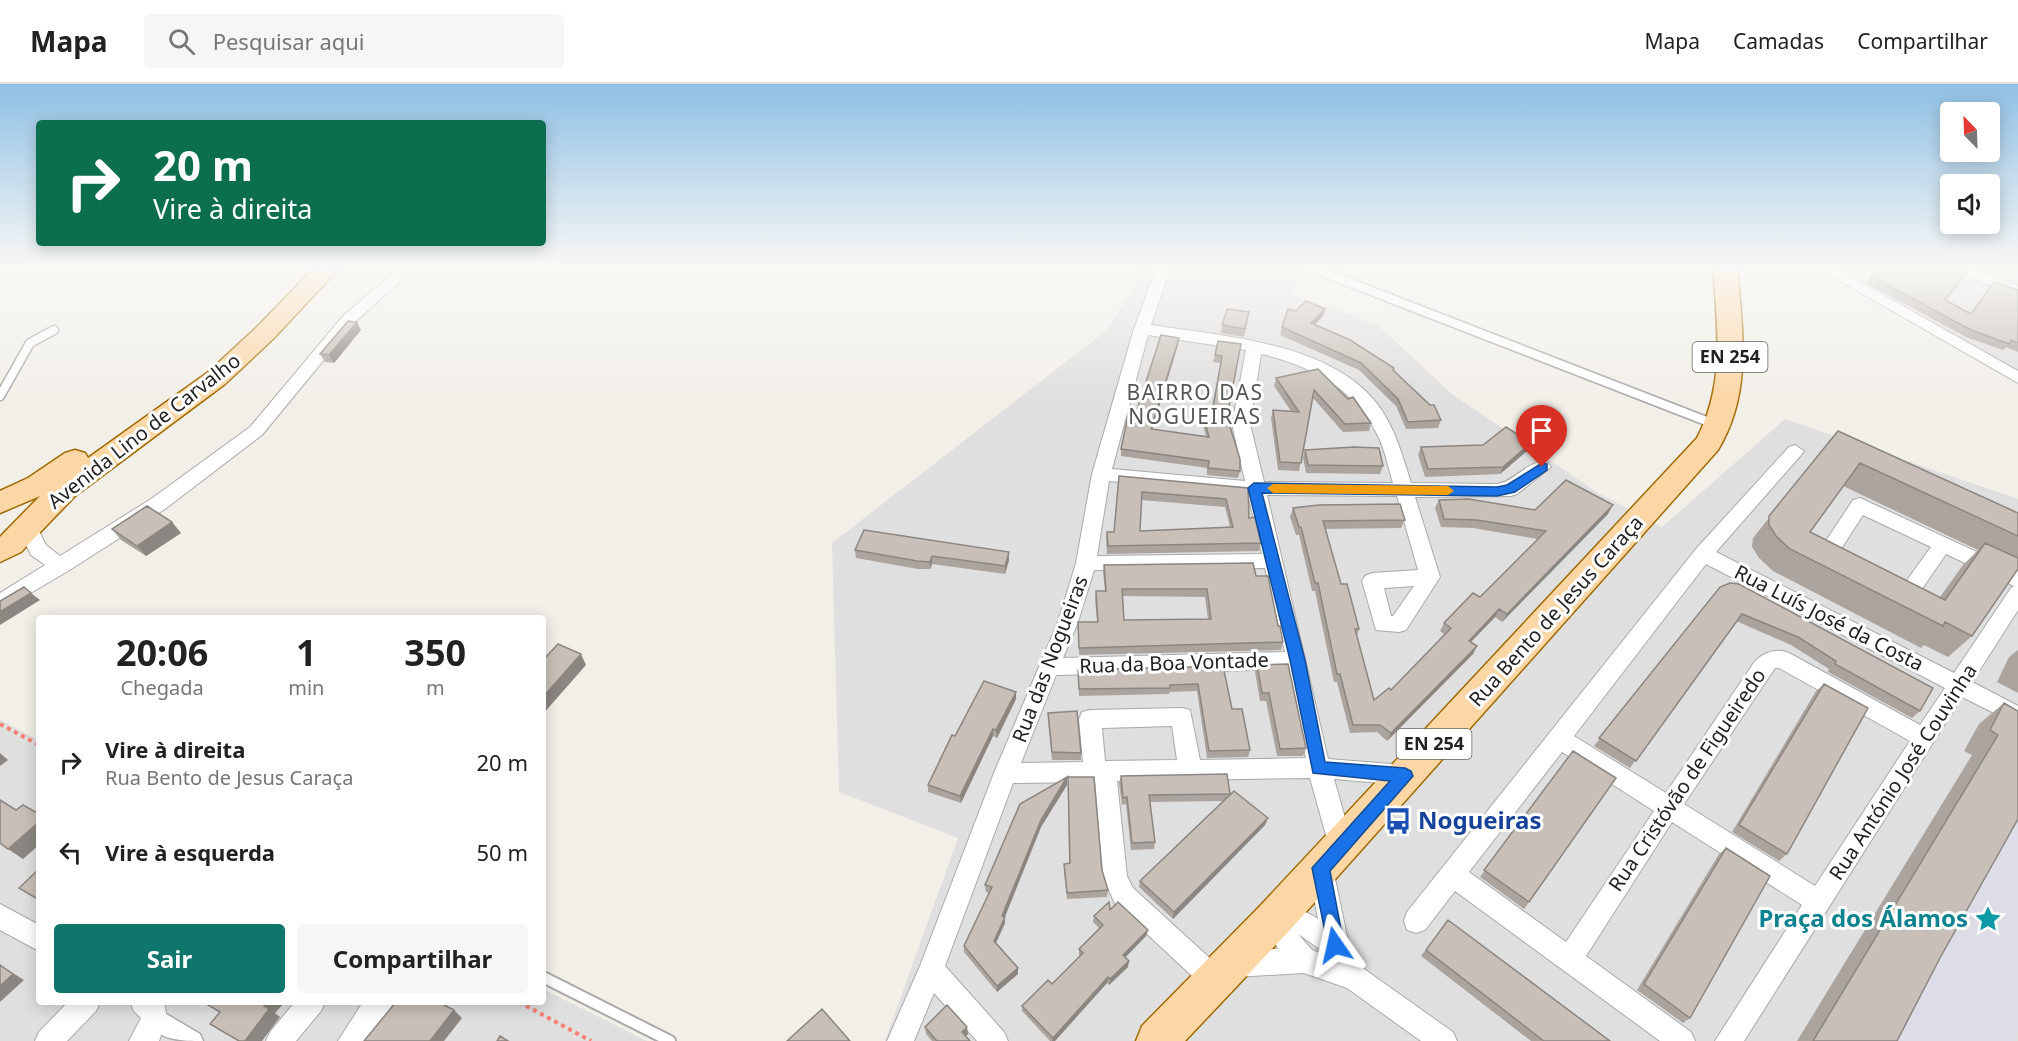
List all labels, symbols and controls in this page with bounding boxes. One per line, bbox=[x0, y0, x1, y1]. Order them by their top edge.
search box bbox=[144, 14, 564, 68]
text: Mapa bbox=[30, 22, 108, 60]
icon: search bbox=[165, 25, 198, 58]
text: Pesquisar aqui bbox=[213, 26, 365, 56]
text: Mapa bbox=[1644, 27, 1700, 55]
text: Camadas bbox=[1733, 27, 1824, 55]
text: Compartilhar bbox=[1857, 27, 1988, 55]
north arrow bbox=[1940, 102, 2000, 162]
map controls bbox=[1940, 102, 2000, 234]
text: 20 m bbox=[153, 136, 253, 193]
icon: right bbox=[54, 144, 132, 222]
button: sound bbox=[1940, 174, 2000, 234]
text: Vire à direita bbox=[153, 190, 312, 227]
road number: EN 254 bbox=[1692, 342, 1768, 372]
street label: Avenida Lino de Carvalho bbox=[42, 347, 246, 514]
district label: BAIRRO DAS NOGUEIRAS bbox=[1126, 378, 1264, 430]
pin bbox=[1516, 405, 1567, 467]
icon: arrive bbox=[1525, 414, 1558, 447]
street label: Rua Bento de Jesus Caraça bbox=[1462, 509, 1649, 712]
street label: Rua Luís José da Costa bbox=[1730, 558, 1929, 677]
street label: Rua das Nogueiras bbox=[1005, 572, 1094, 746]
text: 20:06 bbox=[116, 628, 208, 677]
text: 1 bbox=[296, 628, 317, 677]
text: 350 bbox=[404, 628, 466, 677]
street label: Rua da Boa Vontade bbox=[1079, 646, 1269, 679]
street label: Rua António José Couvinha bbox=[1823, 658, 1983, 885]
street label: Rua Cristóvão de Figueiredo bbox=[1602, 663, 1771, 896]
text: Chegada bbox=[120, 674, 204, 701]
text: min bbox=[288, 674, 324, 701]
text: m bbox=[426, 674, 445, 701]
road number: EN 254 bbox=[1396, 729, 1472, 759]
text: Vire à direita bbox=[105, 734, 245, 764]
icon: right bbox=[54, 746, 87, 779]
text: 20 m bbox=[477, 747, 528, 777]
text: Rua Bento de Jesus Caraça bbox=[105, 764, 353, 791]
place label: Nogueiras bbox=[1418, 803, 1541, 836]
bus stop icon: Nogueiras bbox=[1383, 806, 1413, 836]
icon: left bbox=[54, 836, 87, 869]
text: Vire à esquerda bbox=[105, 837, 275, 867]
text: 50 m bbox=[477, 837, 528, 867]
place label: Praça dos Álamos bbox=[1758, 901, 1968, 934]
place icon: Praça dos Álamos bbox=[1973, 904, 2003, 934]
position arrow bbox=[1303, 913, 1367, 977]
button: Sair bbox=[54, 924, 285, 993]
button: Compartilhar bbox=[297, 924, 528, 993]

